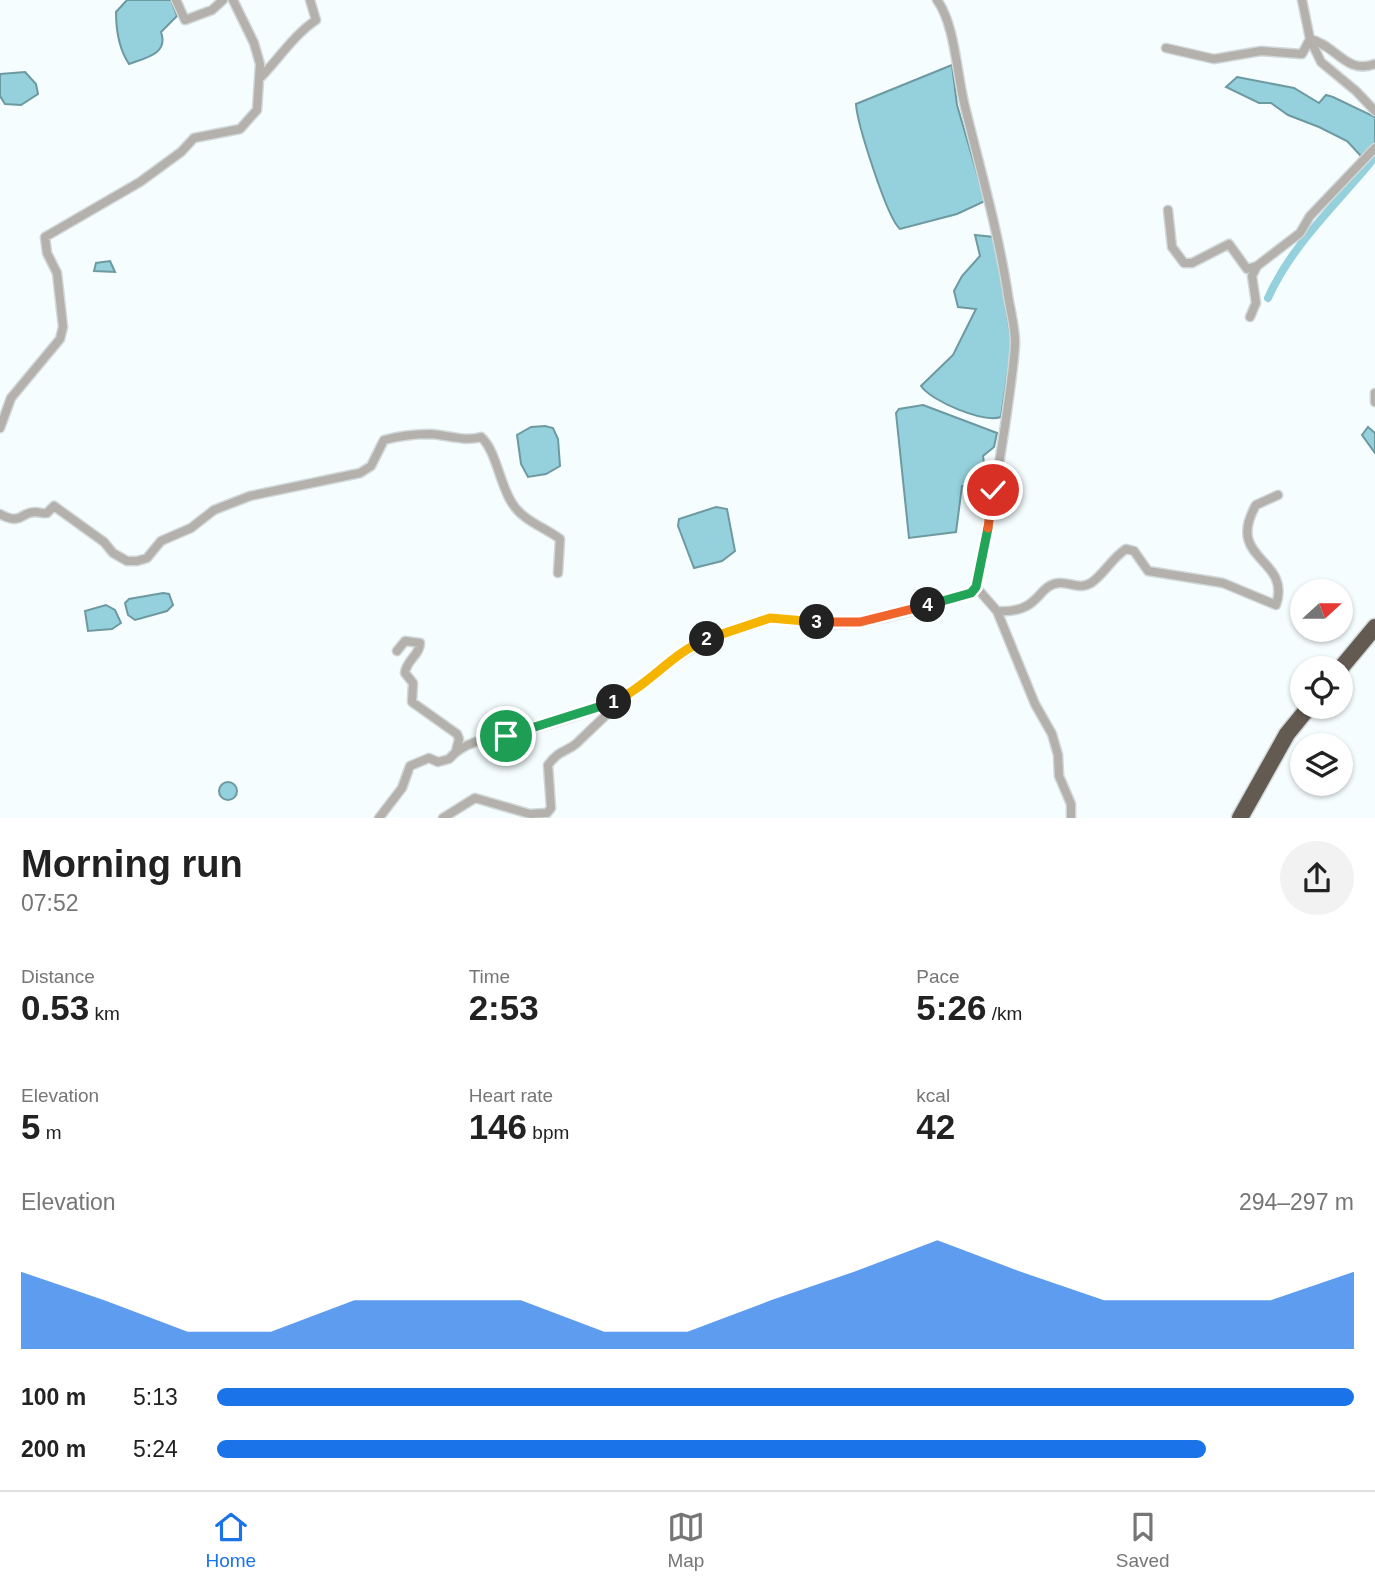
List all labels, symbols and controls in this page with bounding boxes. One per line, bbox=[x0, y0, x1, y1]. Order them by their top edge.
pin bbox=[963, 460, 1023, 520]
icon: check bbox=[974, 471, 1012, 509]
north arrow bbox=[1290, 579, 1353, 642]
map controls bbox=[1290, 579, 1353, 796]
pin: 4 bbox=[911, 588, 946, 622]
text: 4 bbox=[922, 594, 933, 615]
pin: 3 bbox=[800, 604, 834, 640]
text: 3 bbox=[811, 611, 822, 632]
pin: 2 bbox=[690, 622, 724, 656]
text: 2 bbox=[701, 628, 712, 649]
button: locate bbox=[1290, 656, 1353, 719]
pin: 1 bbox=[596, 684, 632, 720]
text: 1 bbox=[608, 691, 619, 712]
pin bbox=[476, 706, 536, 766]
icon: arrive bbox=[487, 717, 525, 755]
button: layers bbox=[1290, 733, 1353, 796]
button: share bbox=[1280, 841, 1354, 915]
text: Morning run bbox=[21, 843, 243, 885]
text: 07:52 bbox=[21, 890, 79, 916]
text: Distance bbox=[21, 966, 95, 987]
text: Time bbox=[469, 966, 510, 987]
text: Pace bbox=[916, 966, 960, 987]
text: 0.53 bbox=[21, 988, 89, 1027]
text: 2:53 bbox=[469, 988, 539, 1027]
text: 5:26 bbox=[916, 988, 986, 1027]
text: km bbox=[89, 1003, 120, 1024]
text: /km bbox=[986, 1003, 1022, 1024]
text: Elevation bbox=[21, 1085, 99, 1106]
text: Heart rate bbox=[469, 1085, 553, 1106]
text: kcal bbox=[916, 1085, 950, 1106]
text: 5 bbox=[21, 1107, 40, 1146]
text: 146 bbox=[469, 1107, 527, 1146]
text: 42 bbox=[916, 1107, 955, 1146]
text: m bbox=[40, 1122, 62, 1143]
text: bpm bbox=[527, 1122, 569, 1143]
text: Elevation bbox=[21, 1189, 116, 1215]
text: 294–297 m bbox=[1239, 1189, 1354, 1215]
text: 100 m bbox=[21, 1384, 86, 1410]
text: 5:13 bbox=[133, 1384, 178, 1410]
text: 200 m bbox=[21, 1436, 86, 1462]
text: 5:24 bbox=[133, 1436, 178, 1462]
tab: Home bbox=[205, 1508, 256, 1572]
tab: Map bbox=[667, 1508, 705, 1572]
tab: Saved bbox=[1116, 1508, 1170, 1572]

